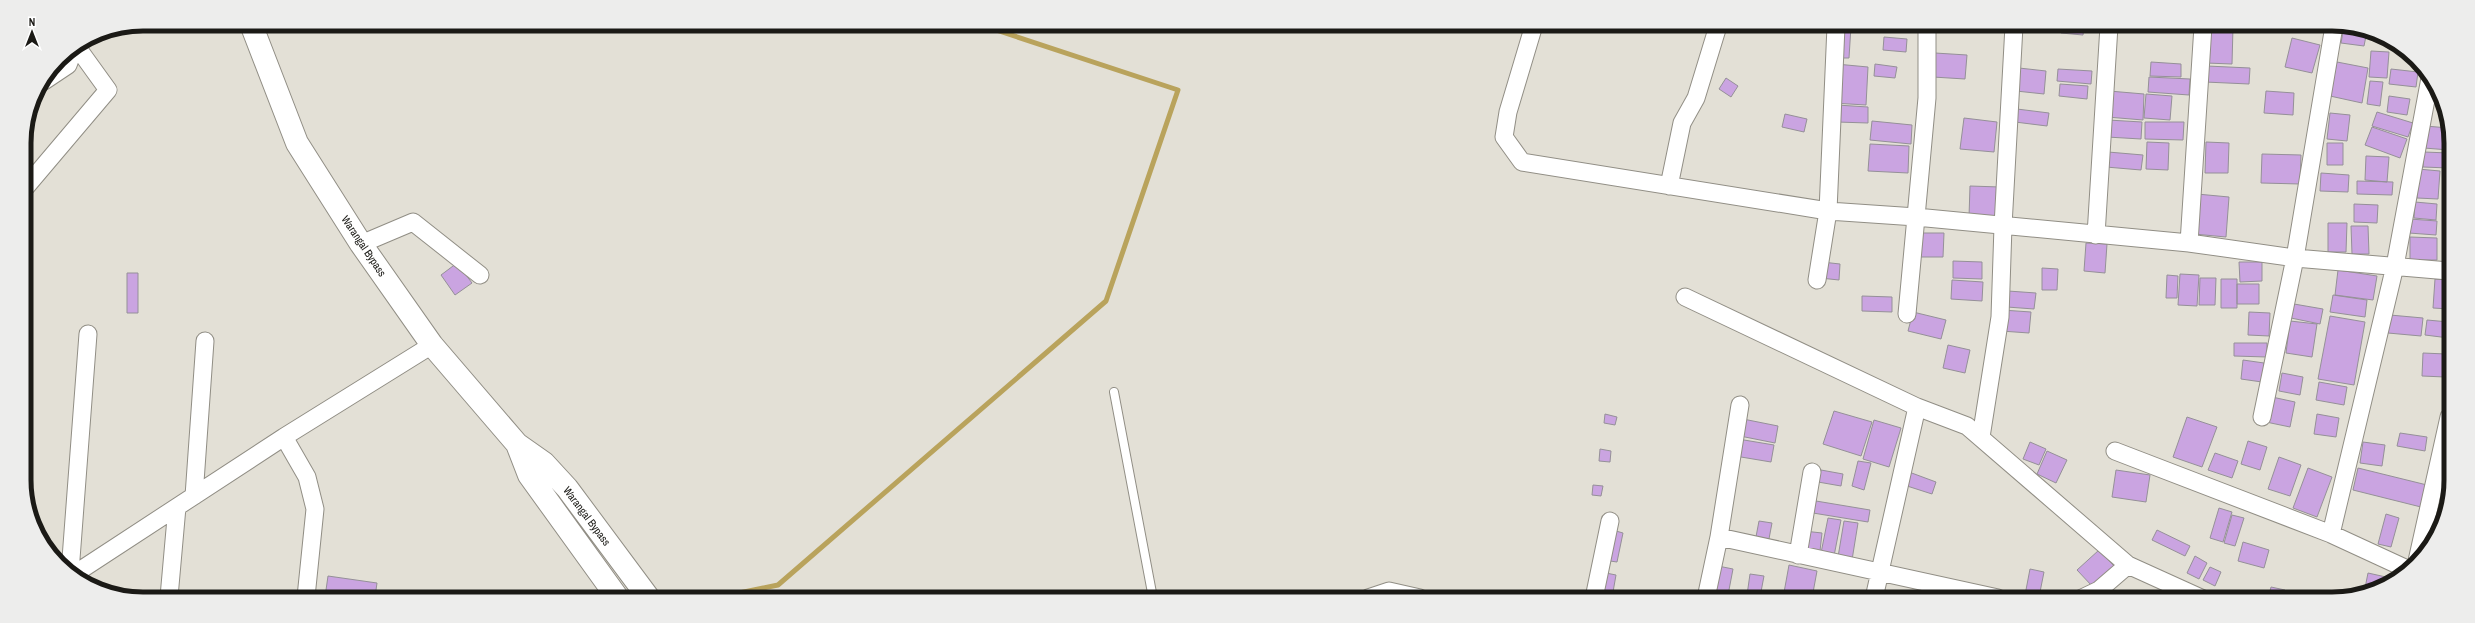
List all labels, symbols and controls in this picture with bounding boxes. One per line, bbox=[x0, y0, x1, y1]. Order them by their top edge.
north arrow bbox=[12, 12, 52, 52]
text: N bbox=[29, 15, 35, 29]
street label: Warangal Bypass bbox=[339, 213, 390, 279]
street label: Warangal Bypass bbox=[560, 484, 614, 549]

